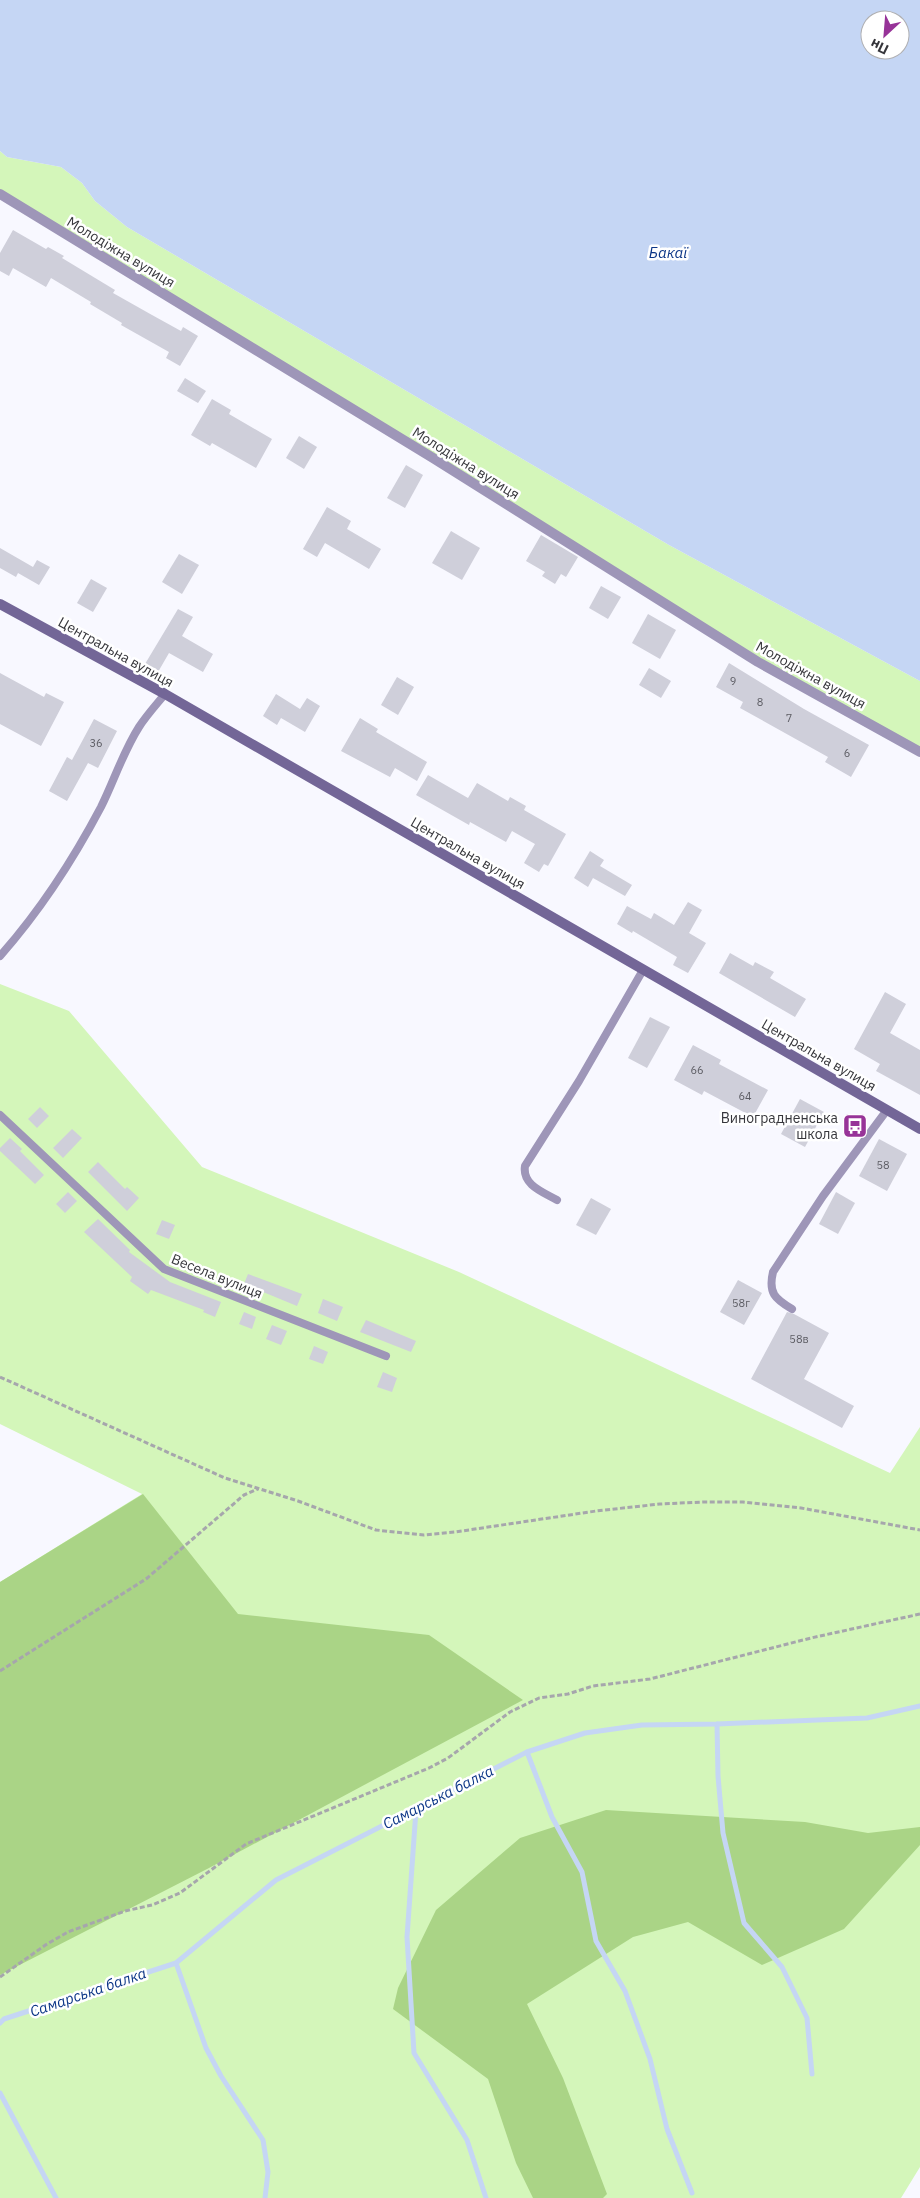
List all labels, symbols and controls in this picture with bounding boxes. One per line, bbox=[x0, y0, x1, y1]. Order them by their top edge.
north arrow bbox=[860, 10, 910, 60]
text: Пн bbox=[867, 35, 892, 59]
street label: Молодіжна вулиця bbox=[64, 213, 178, 291]
water label: Бакаї bbox=[649, 243, 689, 262]
street label: Молодіжна вулиця bbox=[409, 423, 523, 503]
street label: Центральна вулиця bbox=[55, 613, 177, 691]
street label: Молодіжна вулиця bbox=[753, 637, 869, 713]
house number: 9 bbox=[730, 674, 736, 688]
house number: 8 bbox=[757, 695, 763, 709]
house number: 7 bbox=[786, 711, 792, 725]
house number: 36 bbox=[89, 736, 103, 750]
house number: 6 bbox=[844, 746, 850, 760]
street label: Центральна вулиця bbox=[408, 813, 528, 893]
street label: Центральна вулиця bbox=[759, 1015, 879, 1095]
house number: 66 bbox=[690, 1063, 704, 1077]
house number: 64 bbox=[738, 1089, 752, 1103]
place label: Виноградненська школа bbox=[721, 1109, 839, 1143]
bus stop icon: Виноградненська школа bbox=[842, 1113, 868, 1139]
house number: 58 bbox=[876, 1158, 890, 1172]
street label: Весела вулиця bbox=[169, 1250, 265, 1302]
house number: 58г bbox=[732, 1296, 750, 1310]
house number: 58в bbox=[789, 1332, 809, 1346]
water label: Самарська балка bbox=[379, 1761, 497, 1833]
water label: Самарська балка bbox=[27, 1963, 149, 2021]

